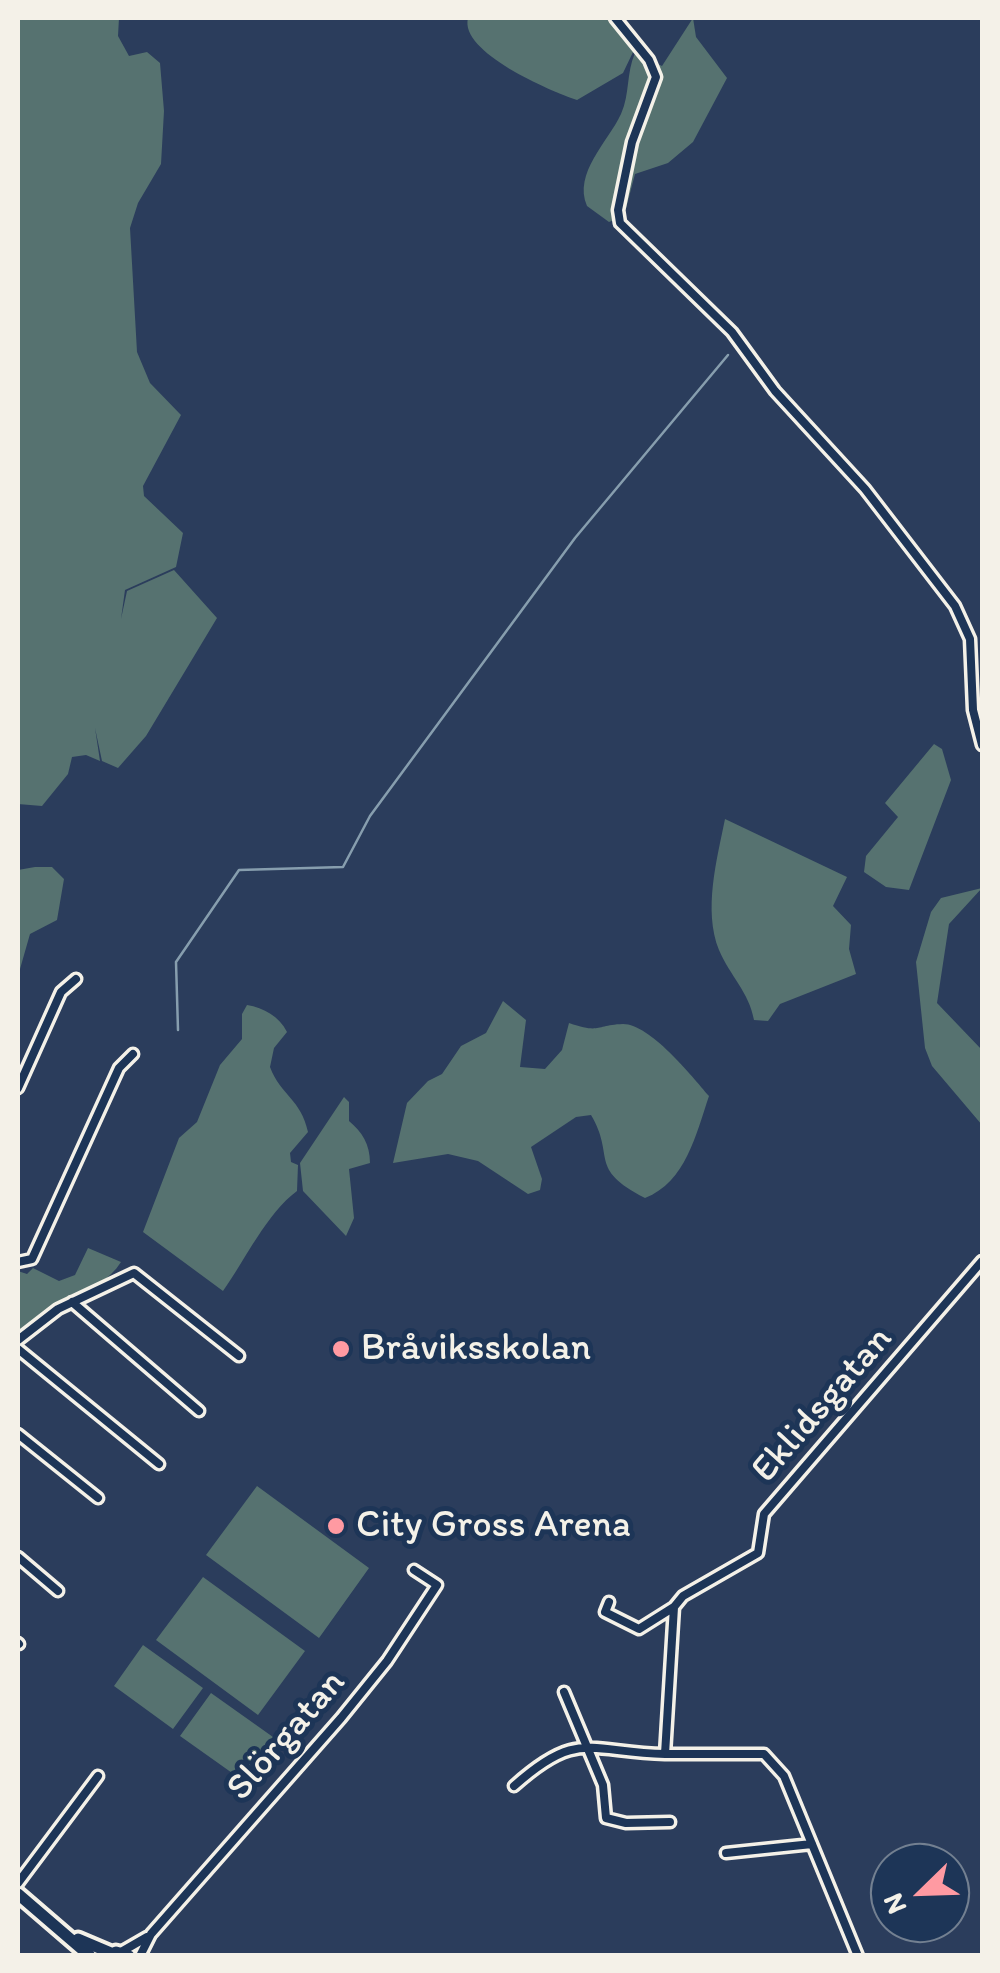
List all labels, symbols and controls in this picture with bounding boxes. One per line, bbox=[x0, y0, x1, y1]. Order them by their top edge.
street label: Eklidsgatan bbox=[743, 1318, 903, 1492]
place label: Bråviksskolan bbox=[361, 1326, 591, 1372]
marker: Bråviksskolan bbox=[330, 1338, 352, 1360]
place label: City Gross Arena bbox=[356, 1503, 631, 1549]
marker: City Gross Arena bbox=[325, 1515, 347, 1537]
street label: Slörgatan bbox=[218, 1661, 356, 1811]
north arrow bbox=[870, 1843, 970, 1943]
text: N bbox=[875, 1889, 914, 1919]

